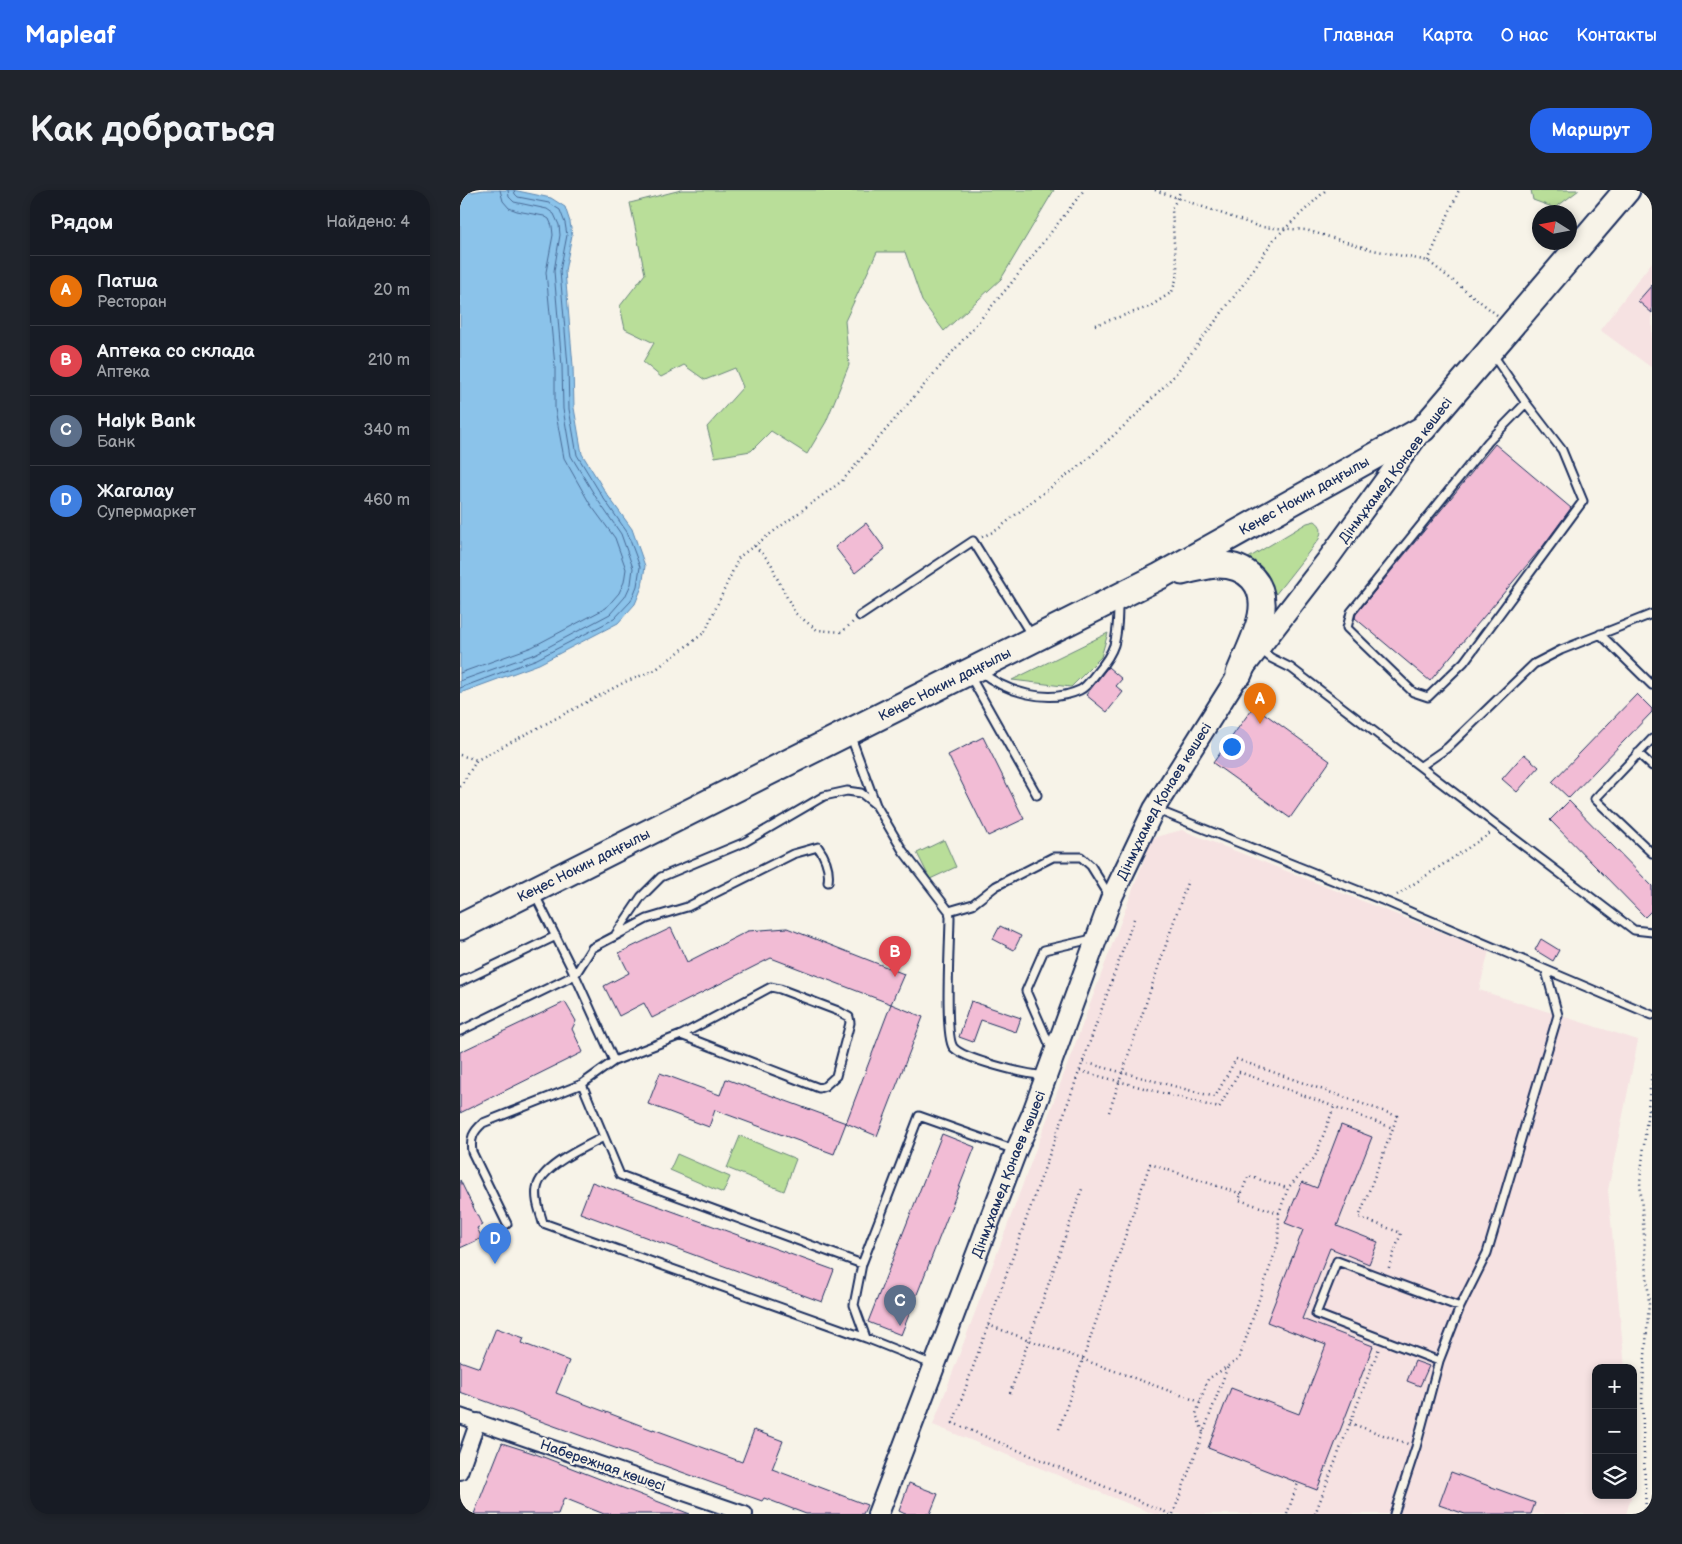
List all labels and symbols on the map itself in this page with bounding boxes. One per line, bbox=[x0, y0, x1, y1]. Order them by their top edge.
north arrow bbox=[1532, 205, 1577, 250]
street label: Дінмұхамед Қонаев көшесі bbox=[1335, 394, 1456, 547]
street label: Кеңес Нокин даңғылы bbox=[1236, 453, 1372, 539]
street label: Кеңес Нокин даңғылы bbox=[876, 644, 1014, 725]
pin: A bbox=[1244, 683, 1276, 724]
street label: Дінмұхамед Қонаев көшесі bbox=[1113, 720, 1215, 883]
your location bbox=[1219, 734, 1245, 760]
street label: Кеңес Нокин даңғылы bbox=[514, 825, 653, 906]
pin: B bbox=[879, 936, 911, 977]
street label: Дінмұхамед Қонаев көшесі bbox=[968, 1088, 1049, 1260]
pin: D bbox=[479, 1223, 511, 1264]
pin: C bbox=[884, 1285, 916, 1326]
street label: Набережная көшесі bbox=[538, 1436, 668, 1495]

